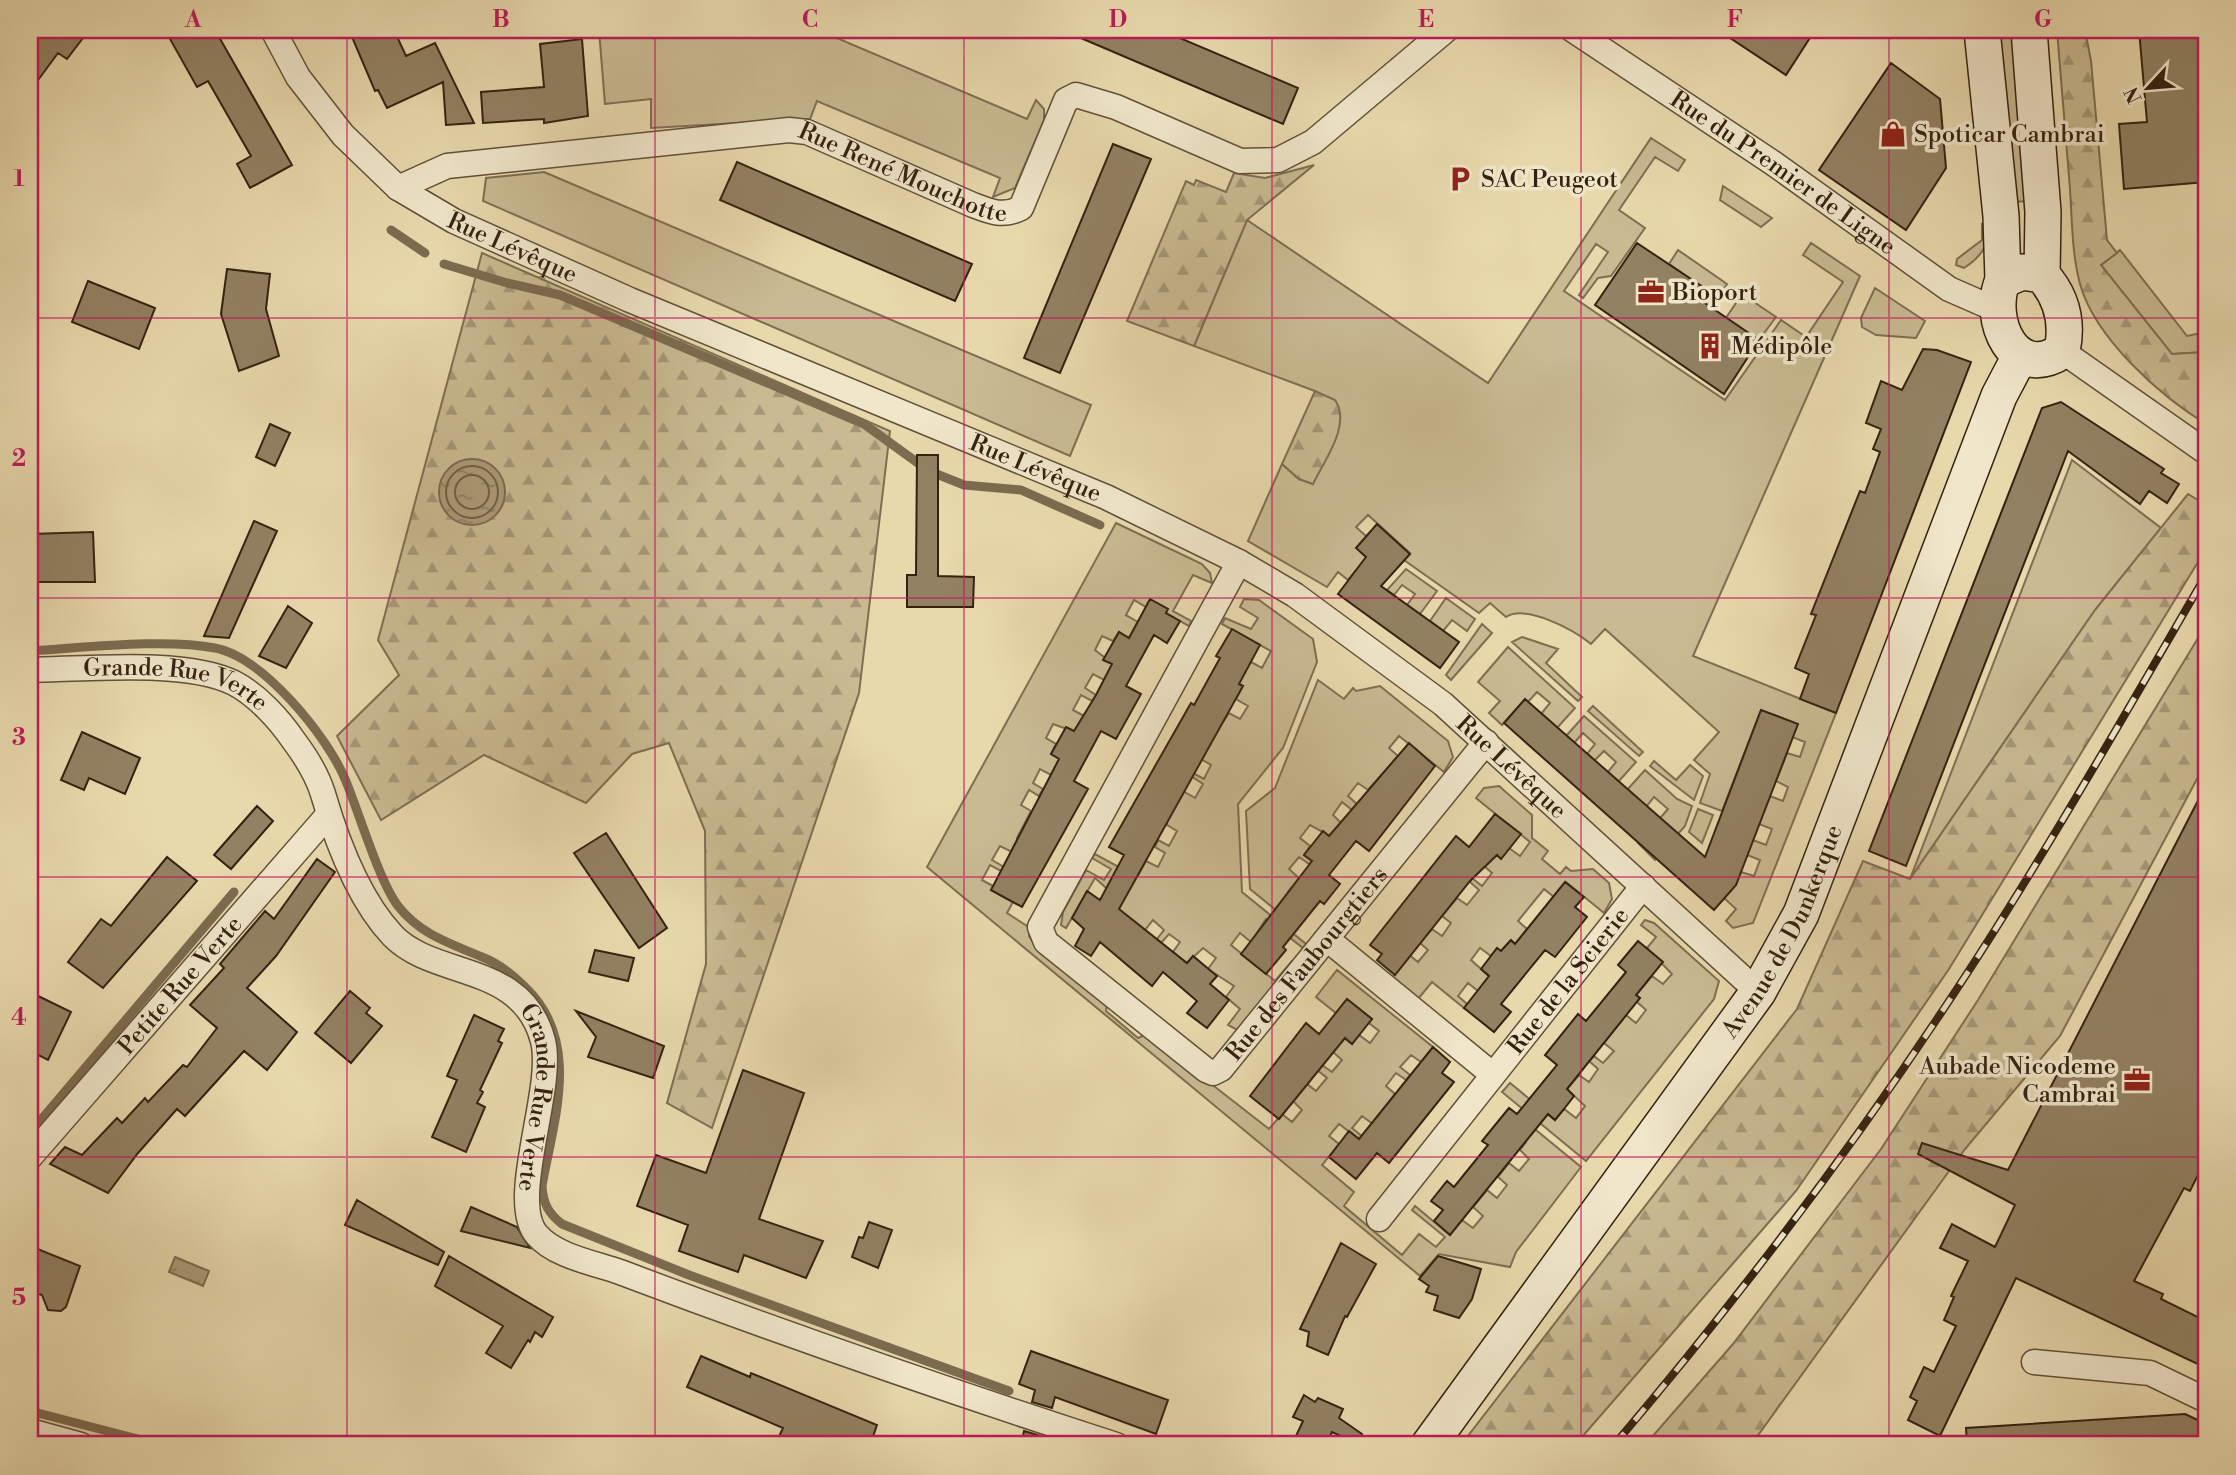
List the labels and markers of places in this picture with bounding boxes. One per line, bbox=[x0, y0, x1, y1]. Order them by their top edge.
shop icon: Spoticar Cambrai bbox=[1878, 119, 1908, 149]
place label: Spoticar Cambrai bbox=[1914, 120, 2105, 150]
parking icon: SAC Peugeot bbox=[1445, 164, 1475, 194]
place label: SAC Peugeot bbox=[1481, 165, 1618, 195]
office icon: Bioport bbox=[1636, 277, 1666, 307]
place label: Bioport bbox=[1671, 278, 1758, 308]
building icon: Médipôle bbox=[1695, 331, 1725, 361]
place label: Médipôle bbox=[1731, 332, 1832, 362]
place label: Aubade Nicodeme Cambrai bbox=[1918, 1052, 2116, 1110]
office icon: Aubade Nicodeme Cambrai bbox=[2122, 1065, 2152, 1095]

